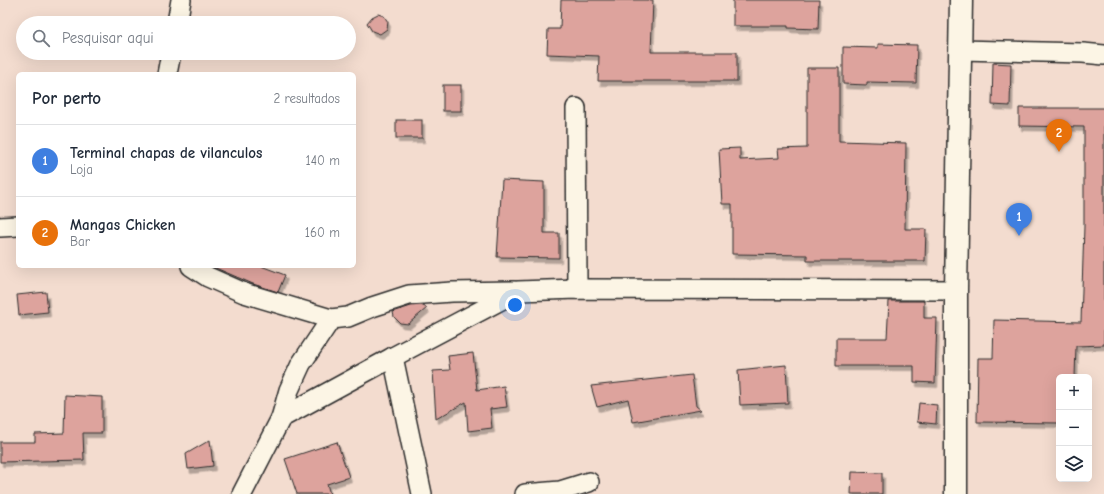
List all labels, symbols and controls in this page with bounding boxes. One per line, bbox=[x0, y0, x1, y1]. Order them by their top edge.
search box bbox=[16, 16, 356, 60]
icon: search bbox=[30, 27, 52, 49]
text: Pesquisar aqui bbox=[62, 29, 154, 47]
text: Por perto bbox=[32, 89, 101, 108]
text: 2 resultados bbox=[273, 91, 340, 106]
pin: 2 bbox=[1046, 119, 1072, 152]
text: Terminal chapas de vilanculos bbox=[70, 144, 262, 162]
text: 1 bbox=[42, 153, 48, 168]
text: 140 m bbox=[306, 153, 340, 168]
text: Loja bbox=[70, 162, 93, 177]
pin: 1 bbox=[1006, 203, 1032, 236]
text: Mangas Chicken bbox=[70, 216, 176, 234]
text: 2 bbox=[42, 225, 48, 240]
text: 160 m bbox=[305, 225, 340, 240]
text: Bar bbox=[70, 234, 90, 249]
your location bbox=[505, 295, 525, 315]
map controls bbox=[1056, 374, 1092, 482]
button: + bbox=[1056, 374, 1092, 410]
button: − bbox=[1056, 410, 1092, 446]
button: layers bbox=[1056, 446, 1092, 482]

